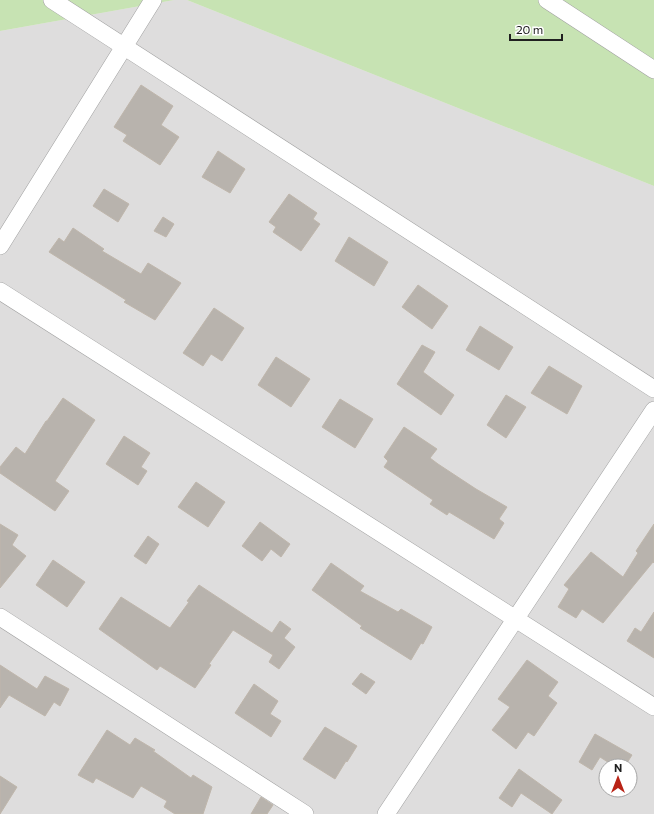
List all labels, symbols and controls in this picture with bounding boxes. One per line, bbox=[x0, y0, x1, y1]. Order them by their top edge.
scale bar bbox=[510, 16, 562, 42]
text: 20 m bbox=[516, 22, 543, 36]
north arrow bbox=[598, 758, 638, 798]
text: N bbox=[614, 761, 622, 774]

